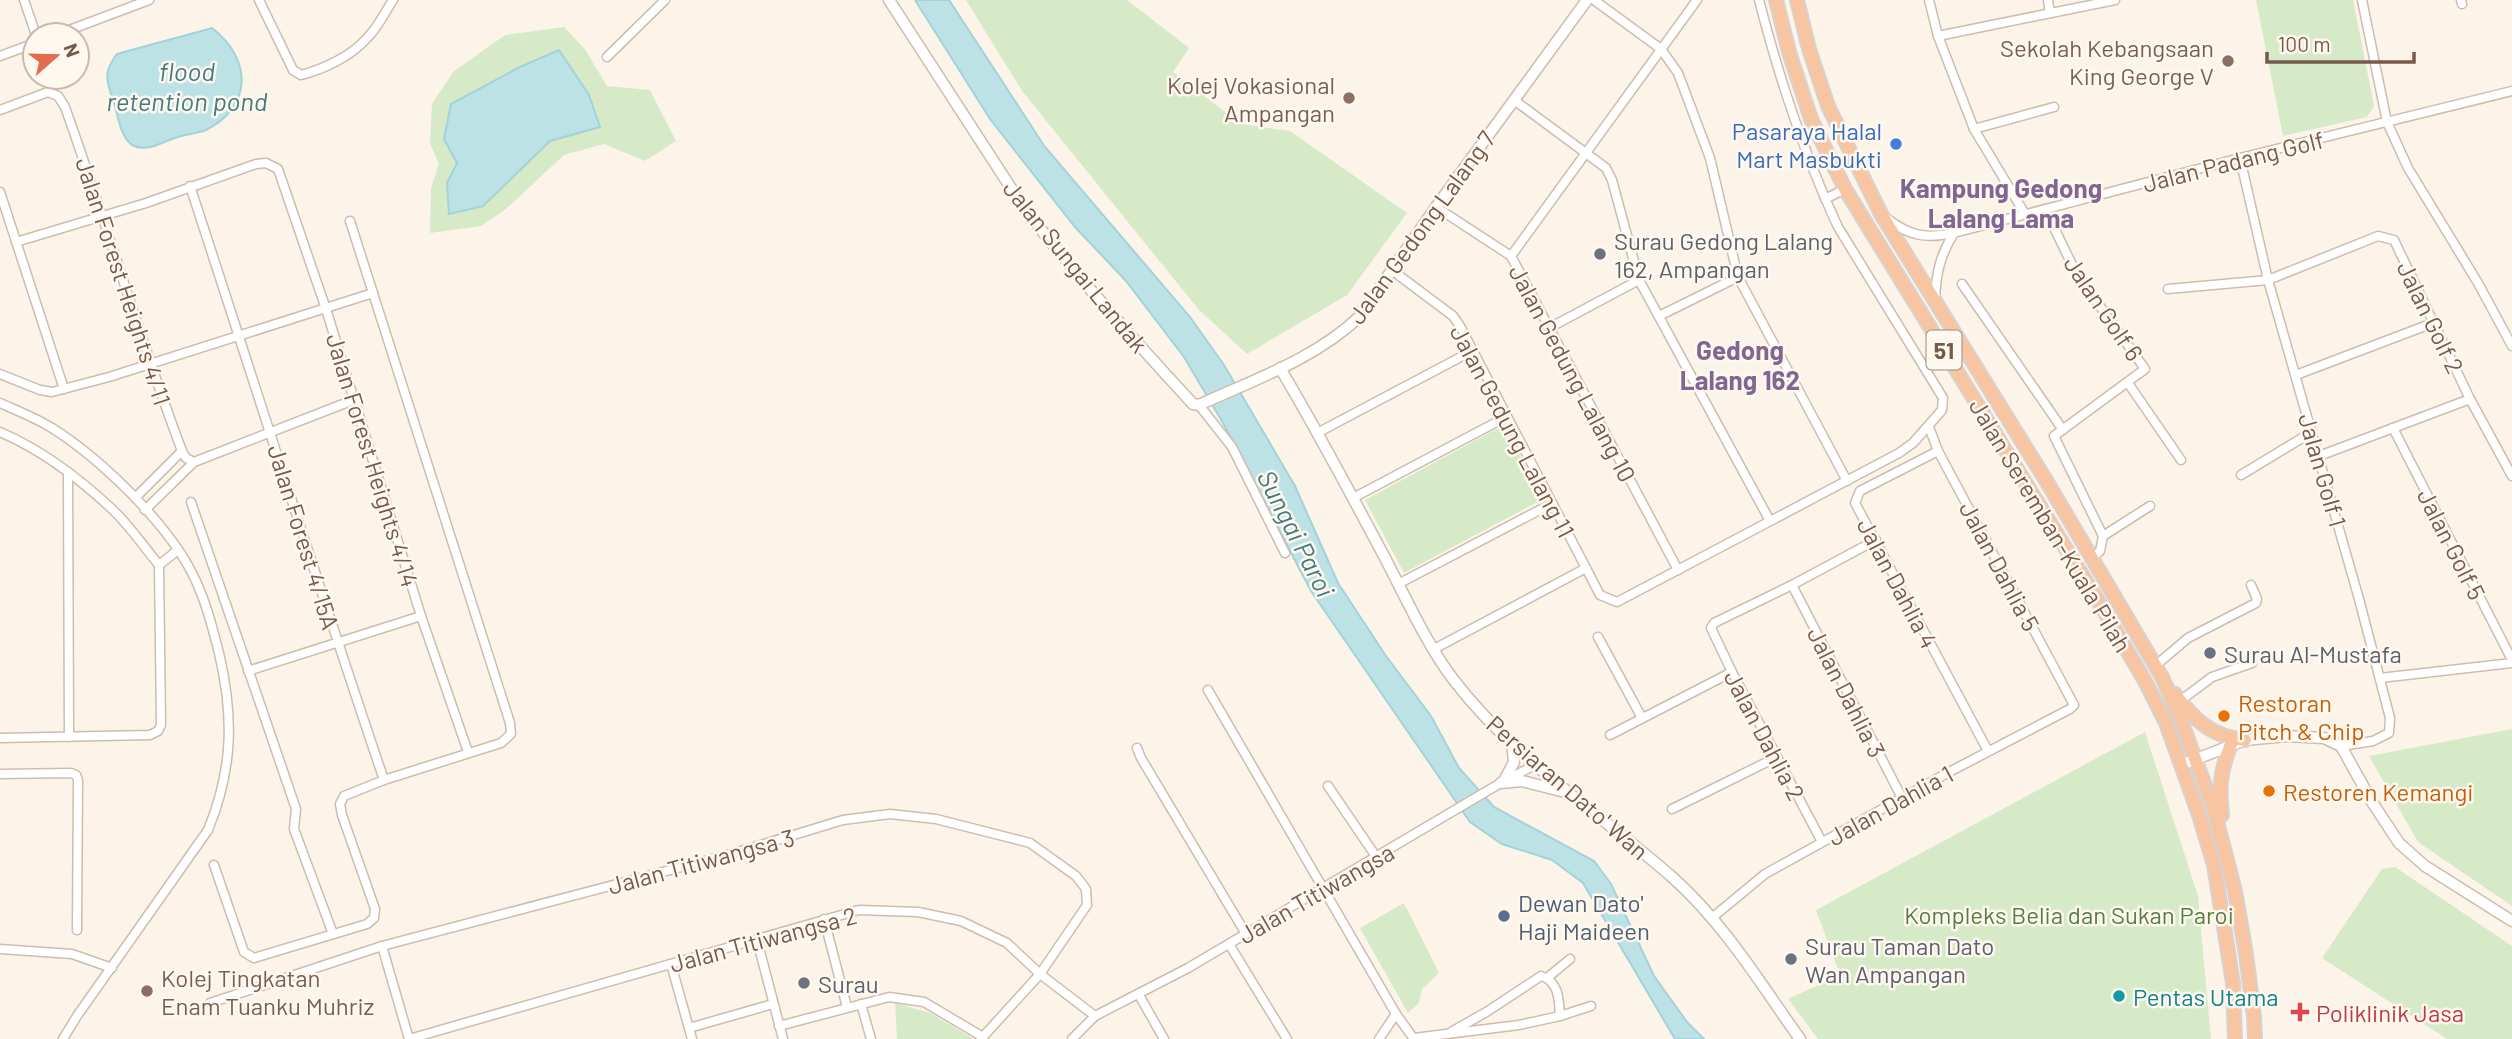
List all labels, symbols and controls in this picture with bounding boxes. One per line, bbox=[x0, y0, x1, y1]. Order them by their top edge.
north arrow bbox=[21, 21, 91, 91]
scale bar bbox=[2267, 21, 2414, 65]
text: 100 m bbox=[2278, 31, 2331, 56]
place label: Sekolah Kebangsaan King George V bbox=[2000, 33, 2214, 90]
text: N bbox=[59, 40, 85, 60]
marker: Sekolah Kebangsaan King George V bbox=[2220, 53, 2236, 69]
water label: flood retention pond bbox=[107, 55, 268, 116]
place label: Kolej Vokasional Ampangan bbox=[1167, 70, 1335, 127]
marker: Kolej Vokasional Ampangan bbox=[1341, 90, 1357, 106]
place label: Pasaraya Halal Mart Masbukti bbox=[1732, 116, 1882, 173]
street label: Jalan Padang Golf bbox=[2139, 124, 2327, 198]
street label: Jalan Gedong Lalang 7 bbox=[1341, 125, 1501, 329]
marker: Pasaraya Halal Mart Masbukti bbox=[1888, 136, 1904, 152]
street label: Jalan Forest Heights 4/11 bbox=[70, 153, 178, 409]
district label: Kampung Gedong Lalang Lama bbox=[1900, 172, 2102, 233]
street label: Jalan Sungai Landak bbox=[998, 174, 1154, 358]
place label: Surau Gedong Lalang 162, Ampangan bbox=[1614, 226, 1833, 283]
marker: Surau Gedong Lalang 162, Ampangan bbox=[1592, 246, 1608, 262]
street label: Jalan Golf 6 bbox=[2058, 250, 2150, 366]
street label: Jalan Golf 2 bbox=[2391, 256, 2471, 378]
street label: Jalan Gedung Lalang 10 bbox=[1503, 259, 1643, 487]
street label: Jalan Gedung Lalang 11 bbox=[1445, 320, 1581, 542]
street label: Jalan Forest Heights 4/14 bbox=[321, 330, 425, 590]
road number: 51 bbox=[1926, 330, 1962, 370]
district label: Gedong Lalang 162 bbox=[1680, 334, 1800, 395]
street label: Jalan Seremban-Kuala Pilah bbox=[1964, 393, 2138, 657]
street label: Jalan Golf 1 bbox=[2293, 410, 2353, 530]
street label: Jalan Forest 4/15A bbox=[262, 441, 346, 633]
water label: Sungai Paroi bbox=[1252, 464, 1342, 602]
street label: Jalan Golf 5 bbox=[2412, 484, 2492, 604]
street label: Jalan Dahlia 5 bbox=[1954, 496, 2046, 636]
street label: Jalan Dahlia 4 bbox=[1852, 513, 1944, 653]
street label: Jalan Dahlia 3 bbox=[1802, 622, 1892, 762]
place label: Surau Al-Mustafa bbox=[2224, 639, 2402, 668]
marker: Surau Al-Mustafa bbox=[2202, 645, 2218, 661]
street label: Jalan Dahlia 2 bbox=[1719, 665, 1811, 805]
place label: Restoran Pitch & Chip bbox=[2238, 688, 2364, 745]
marker: Restoran Pitch & Chip bbox=[2216, 708, 2232, 724]
street label: Persiaran Dato' Wan bbox=[1481, 709, 1655, 865]
street label: Jalan Dahlia 1 bbox=[1822, 759, 1958, 851]
place label: Restoren Kemangi bbox=[2283, 777, 2473, 806]
marker: Restoren Kemangi bbox=[2261, 783, 2277, 799]
street label: Jalan Titiwangsa 3 bbox=[605, 822, 797, 900]
street label: Jalan Titiwangsa bbox=[1233, 837, 1399, 949]
place label: Dewan Dato' Haji Maideen bbox=[1518, 888, 1650, 945]
street label: Jalan Titiwangsa 2 bbox=[666, 900, 860, 978]
park label: Kompleks Belia dan Sukan Paroi bbox=[1904, 900, 2234, 929]
marker: Dewan Dato' Haji Maideen bbox=[1496, 908, 1512, 924]
place label: Surau Taman Dato Wan Ampangan bbox=[1805, 931, 1994, 988]
marker: Surau Taman Dato Wan Ampangan bbox=[1783, 951, 1799, 967]
place label: Kolej Tingkatan Enam Tuanku Muhriz bbox=[161, 963, 374, 1020]
place label: Surau bbox=[818, 969, 879, 998]
marker: Surau bbox=[796, 975, 812, 991]
place label: Pentas Utama bbox=[2133, 982, 2279, 1011]
marker: Kolej Tingkatan Enam Tuanku Muhriz bbox=[139, 983, 155, 999]
marker: Pentas Utama bbox=[2111, 988, 2127, 1004]
place label: Poliklinik Jasa bbox=[2316, 998, 2464, 1027]
marker: Poliklinik Jasa bbox=[2290, 1002, 2310, 1022]

